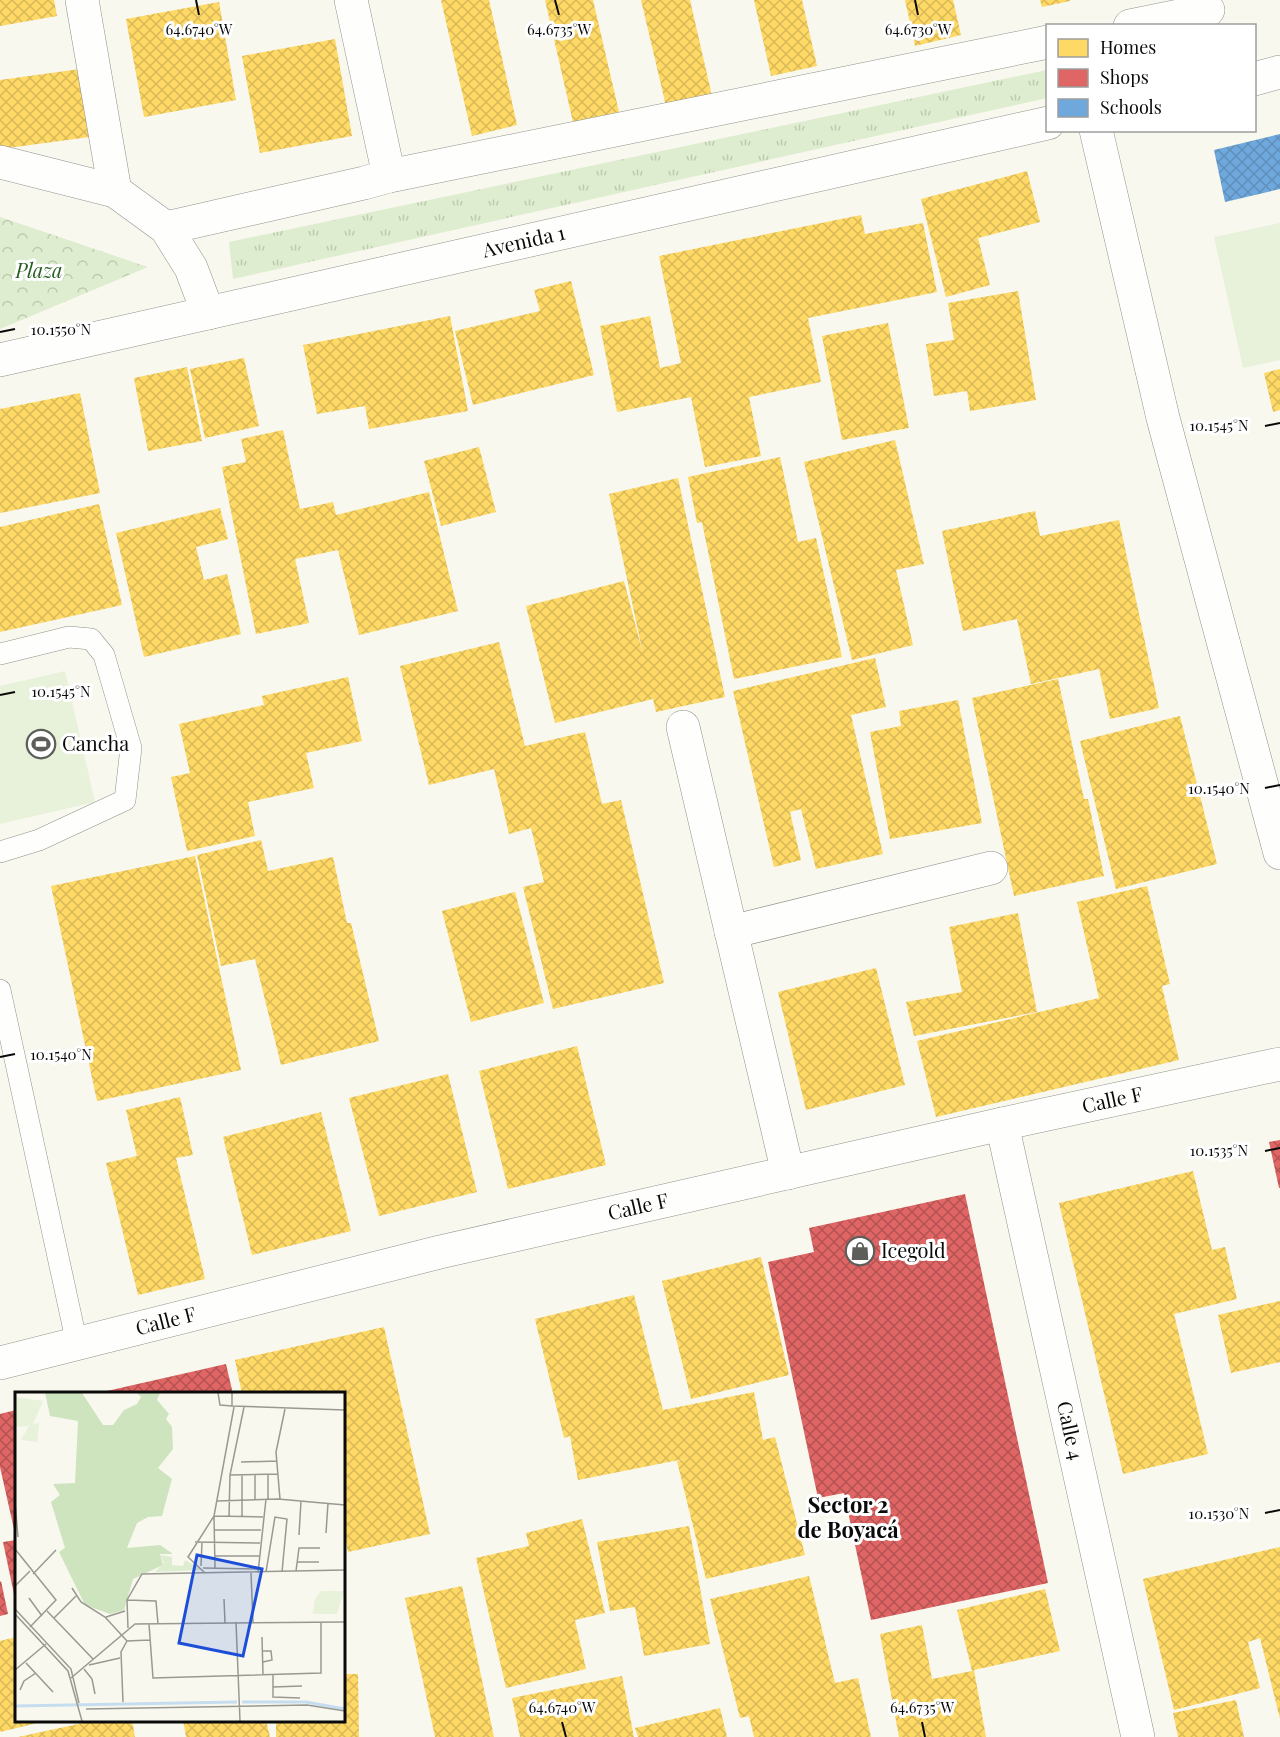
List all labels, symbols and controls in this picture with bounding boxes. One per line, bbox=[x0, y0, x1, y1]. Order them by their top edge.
text: 64.6740°W bbox=[166, 19, 233, 39]
text: 64.6735°W bbox=[527, 19, 592, 39]
text: 64.6730°W bbox=[885, 19, 952, 39]
legend bbox=[1046, 24, 1256, 132]
text: Homes bbox=[1100, 35, 1156, 59]
text: Shops bbox=[1100, 65, 1149, 89]
text: Schools bbox=[1100, 95, 1162, 119]
street label: Avenida 1 bbox=[479, 218, 567, 263]
park label: Plaza bbox=[14, 256, 63, 283]
text: 10.1550°N bbox=[31, 319, 92, 339]
text: 10.1545°N bbox=[1190, 415, 1249, 435]
text: 10.1545°N bbox=[32, 681, 91, 701]
sports icon: Cancha bbox=[25, 728, 57, 760]
place label: Cancha bbox=[62, 729, 129, 756]
text: 10.1540°N bbox=[1188, 778, 1250, 798]
text: 10.1540°N bbox=[30, 1044, 92, 1064]
street label: Calle F bbox=[1079, 1079, 1145, 1118]
text: 10.1535°N bbox=[1190, 1140, 1249, 1160]
street label: Calle F bbox=[605, 1185, 671, 1225]
shop icon: Icegold bbox=[844, 1235, 876, 1267]
place label: Icegold bbox=[881, 1236, 946, 1263]
street label: Calle F bbox=[132, 1299, 199, 1340]
inset map bbox=[15, 1392, 345, 1722]
street label: Calle 4 bbox=[1052, 1398, 1091, 1462]
district label: Sector 2 de Boyacá bbox=[797, 1489, 899, 1544]
text: 10.1530°N bbox=[1189, 1503, 1250, 1523]
text: 64.6740°W bbox=[529, 1697, 596, 1717]
text: 64.6735°W bbox=[890, 1697, 955, 1717]

